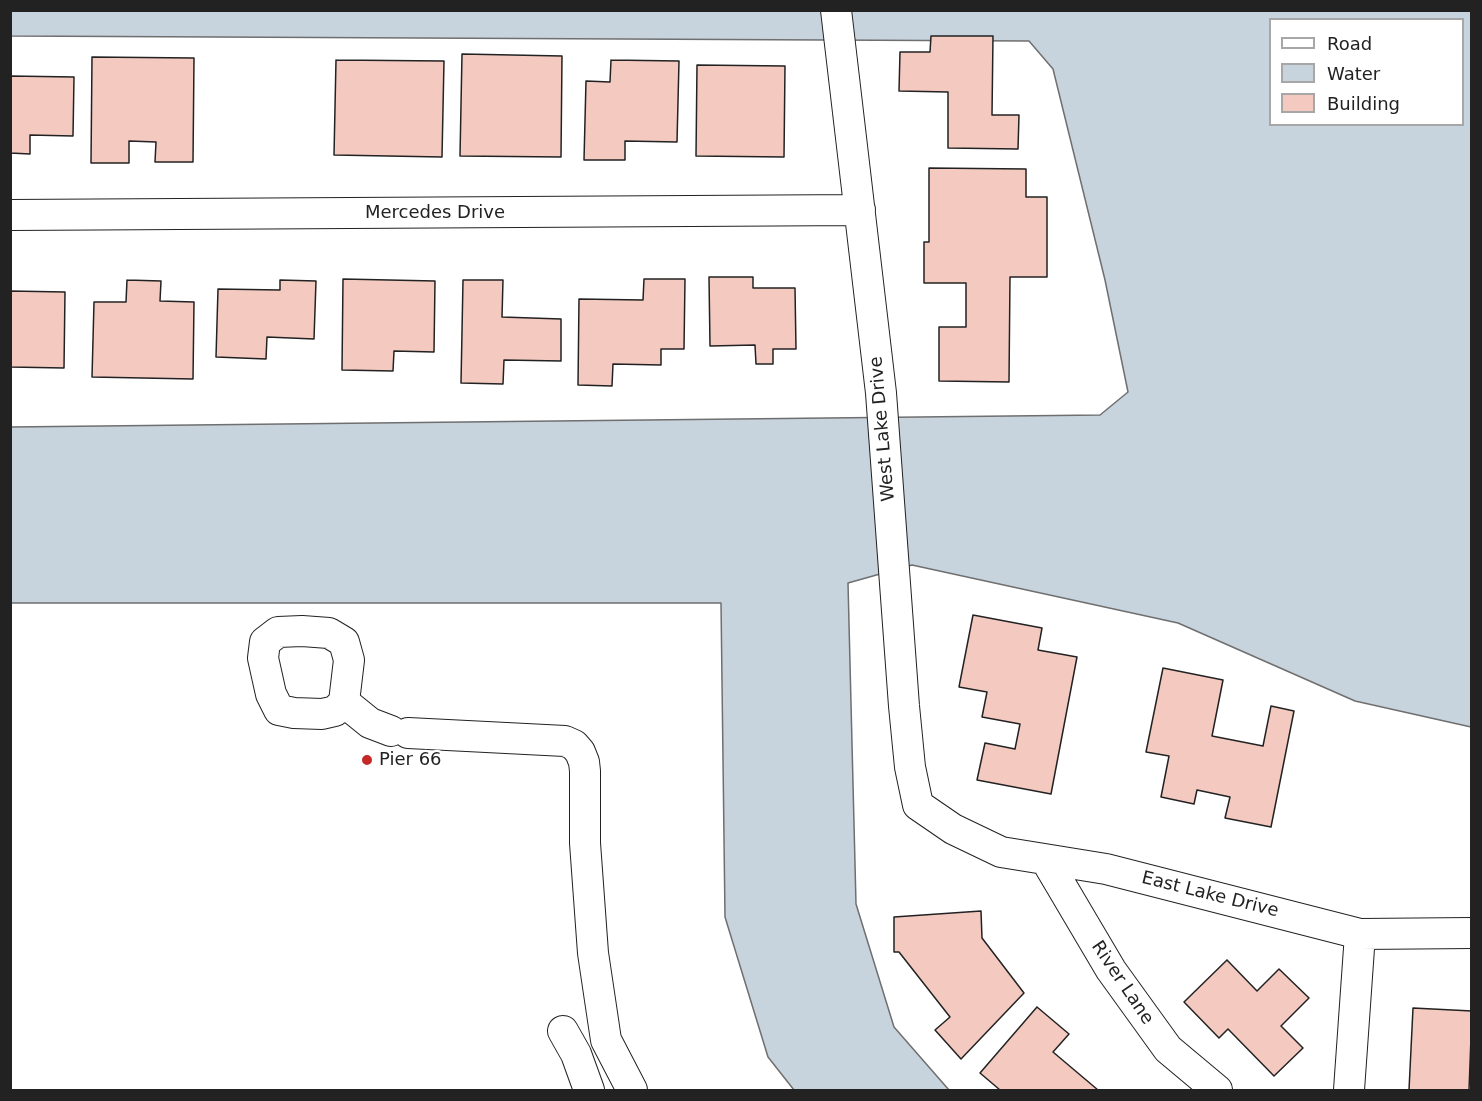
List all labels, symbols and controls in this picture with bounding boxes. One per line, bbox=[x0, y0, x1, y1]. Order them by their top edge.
legend bbox=[1269, 18, 1464, 126]
text: Road bbox=[1327, 33, 1372, 54]
text: Water bbox=[1327, 63, 1380, 84]
text: Building bbox=[1327, 93, 1400, 114]
street label: Mercedes Drive bbox=[365, 202, 505, 224]
street label: West Lake Drive bbox=[866, 356, 900, 502]
place label: Pier 66 bbox=[379, 749, 442, 771]
marker: Pier 66 bbox=[360, 753, 374, 767]
street label: East Lake Drive bbox=[1139, 868, 1281, 922]
street label: River Lane bbox=[1086, 937, 1158, 1029]

